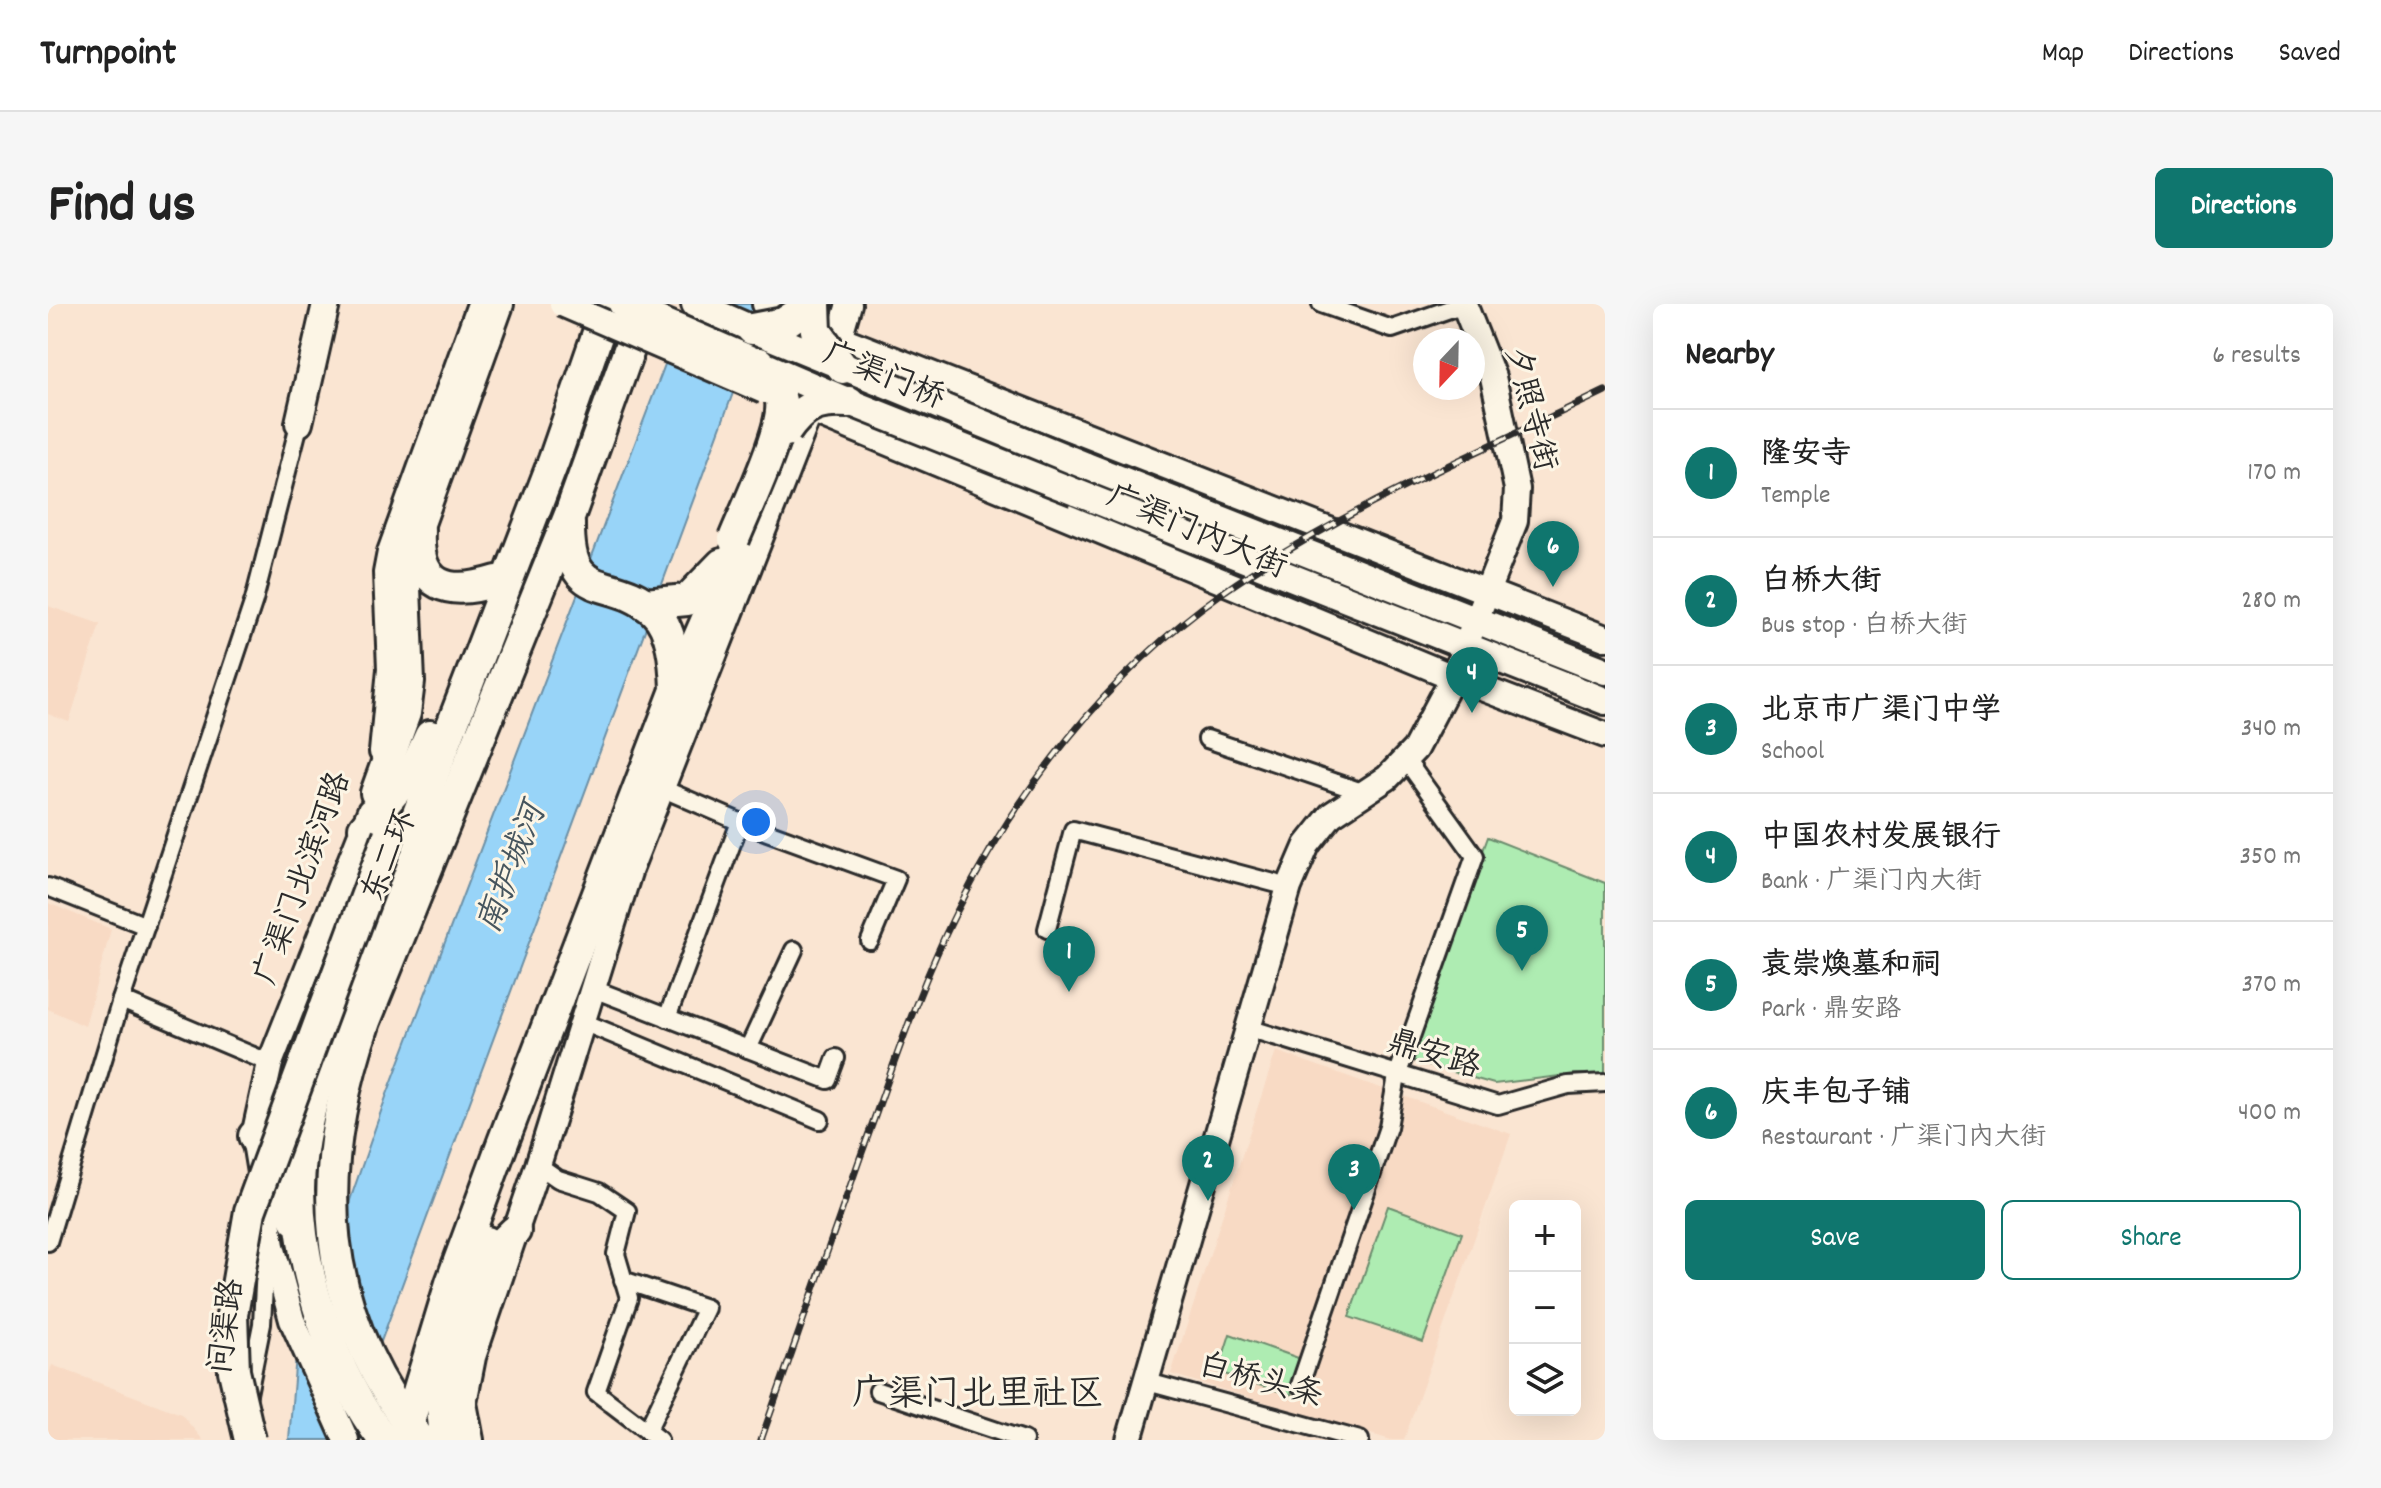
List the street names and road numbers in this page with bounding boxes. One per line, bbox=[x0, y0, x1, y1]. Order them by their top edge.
street label: 广渠门桥 bbox=[815, 333, 951, 423]
street label: 夕照寺街 bbox=[1490, 341, 1566, 477]
street label: 广渠门内大街 bbox=[1099, 475, 1293, 593]
street label: 广渠门北滨河路 bbox=[245, 766, 365, 992]
street label: 东二环 bbox=[353, 804, 431, 910]
street label: 鼎安路 bbox=[1380, 1021, 1486, 1093]
street label: 问渠路 bbox=[200, 1277, 258, 1377]
street label: 白桥头条 bbox=[1192, 1344, 1328, 1422]

